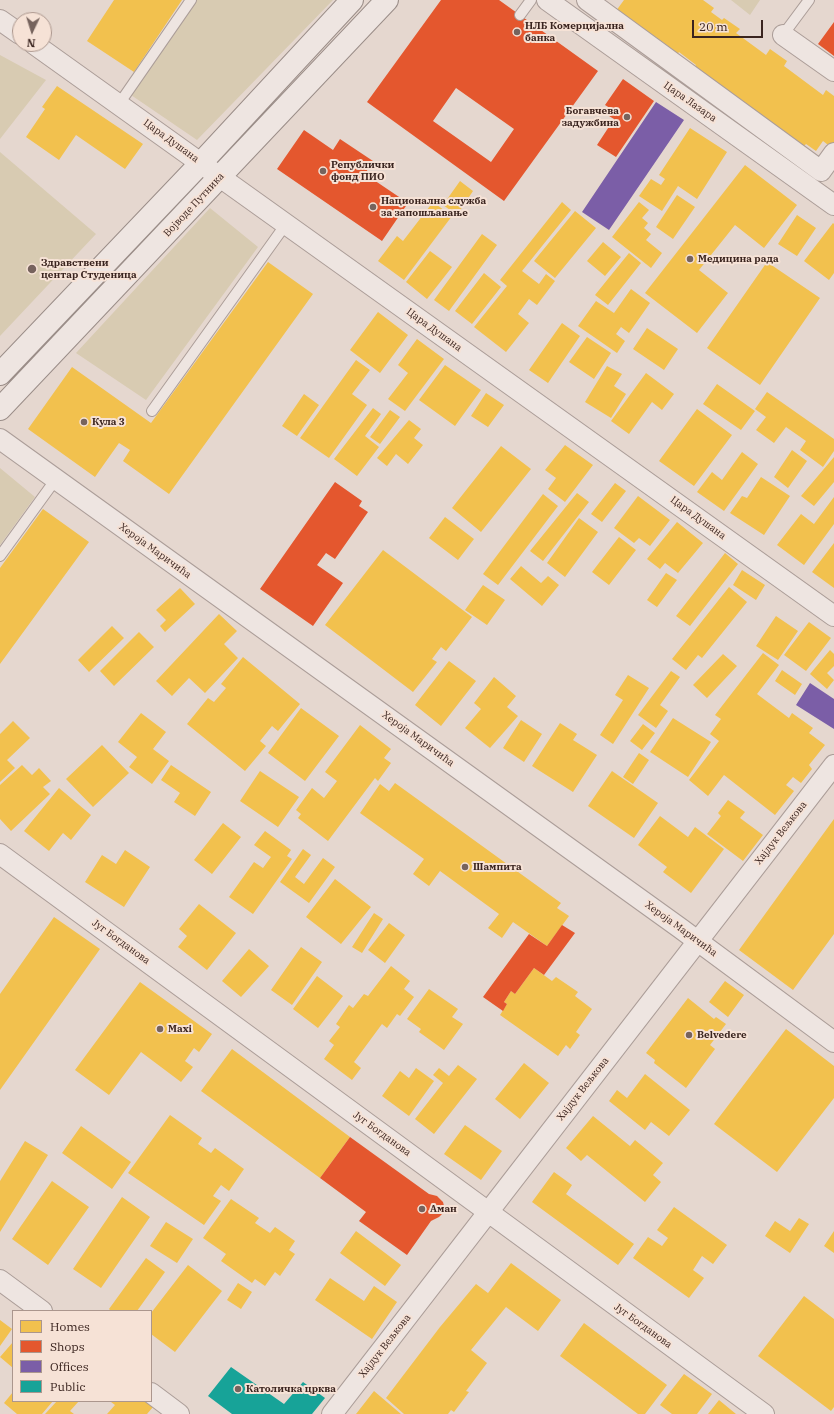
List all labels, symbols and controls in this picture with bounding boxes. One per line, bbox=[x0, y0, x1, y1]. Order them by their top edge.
north arrow bbox=[12, 12, 52, 52]
scale bar bbox=[694, 12, 765, 38]
text: 20 m bbox=[699, 19, 728, 34]
place label: НЛБ Комерцијална банка bbox=[525, 20, 624, 44]
marker: НЛБ Комерцијална банка bbox=[512, 27, 522, 37]
text: N bbox=[26, 36, 36, 50]
street label: Цара Лазара bbox=[661, 79, 719, 125]
place label: Богавчева задужбина bbox=[562, 105, 619, 128]
marker: Богавчева задужбина bbox=[622, 112, 632, 122]
street label: Цара Душана bbox=[141, 117, 201, 165]
place label: Републички фонд ПИО bbox=[331, 159, 394, 182]
marker: Републички фонд ПИО bbox=[318, 166, 328, 176]
street label: Војводе Путника bbox=[161, 171, 227, 239]
place label: Национална служба за запошљавање bbox=[381, 195, 486, 218]
marker: Национална служба за запошљавање bbox=[368, 202, 378, 212]
place label: Медицина рада bbox=[698, 253, 779, 265]
marker: Медицина рада bbox=[685, 254, 695, 264]
place label: Здравствени центар Студеница bbox=[41, 257, 137, 280]
marker: Здравствени центар Студеница bbox=[26, 263, 38, 275]
street label: Цара Душана bbox=[404, 306, 464, 354]
place label: Кула 3 bbox=[92, 416, 125, 428]
marker: Кула 3 bbox=[79, 417, 89, 427]
street label: Цара Душана bbox=[668, 494, 728, 542]
street label: Хероја Маричића bbox=[117, 521, 193, 581]
street label: Хероја Маричића bbox=[380, 709, 456, 769]
street label: Хајдук Вељкова bbox=[753, 799, 809, 867]
place label: Шампита bbox=[473, 861, 522, 873]
marker: Шампита bbox=[460, 862, 470, 872]
street label: Хероја Маричића bbox=[643, 899, 719, 959]
street label: Југ Богданова bbox=[90, 917, 152, 967]
place label: Maxi bbox=[168, 1023, 192, 1035]
marker: Maxi bbox=[155, 1024, 165, 1034]
place label: Belvedere bbox=[697, 1029, 747, 1041]
marker: Belvedere bbox=[684, 1030, 694, 1040]
street label: Хајдук Вељкова bbox=[555, 1055, 611, 1123]
street label: Југ Богданова bbox=[351, 1109, 413, 1159]
place label: Аман bbox=[430, 1203, 457, 1215]
marker: Аман bbox=[417, 1204, 427, 1214]
street label: Југ Богданова bbox=[612, 1301, 674, 1351]
legend bbox=[12, 1310, 152, 1402]
street label: Хајдук Вељкова bbox=[357, 1312, 413, 1380]
text: Homes bbox=[50, 1319, 90, 1334]
text: Shops bbox=[50, 1339, 85, 1354]
text: Offices bbox=[50, 1359, 89, 1374]
text: Public bbox=[50, 1379, 86, 1394]
place label: Католичка црква bbox=[246, 1383, 336, 1395]
marker: Католичка црква bbox=[233, 1384, 243, 1394]

